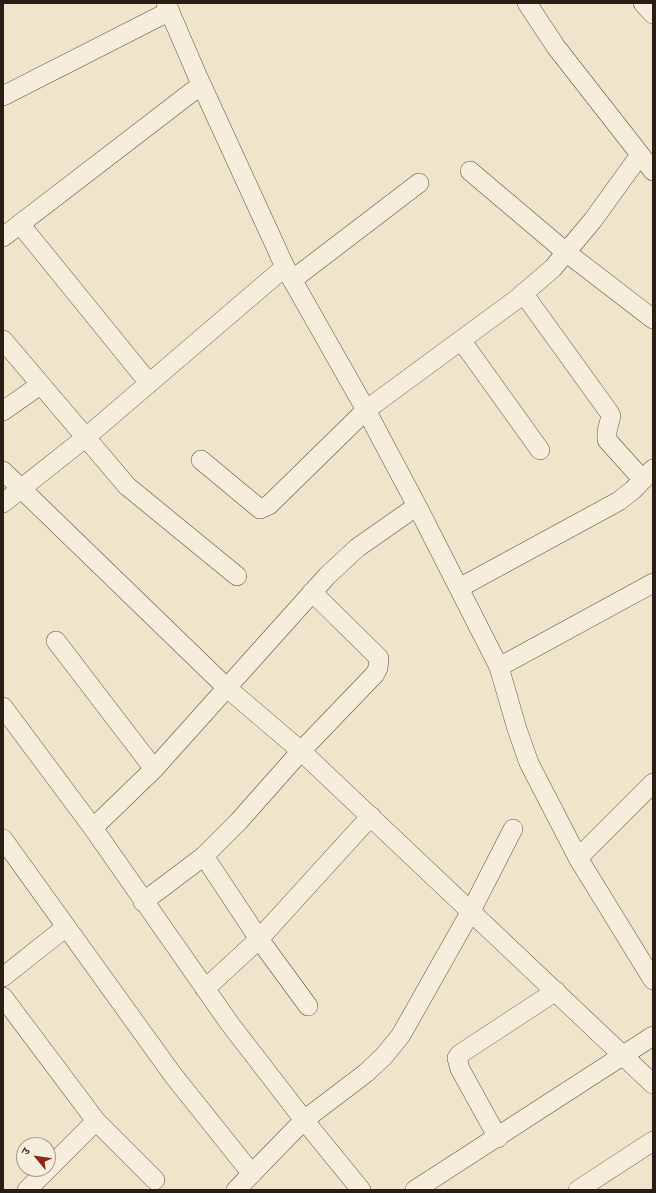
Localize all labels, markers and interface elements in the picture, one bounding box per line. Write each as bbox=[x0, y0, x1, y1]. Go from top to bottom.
north arrow bbox=[16, 1137, 56, 1177]
text: उ bbox=[19, 1146, 33, 1157]

